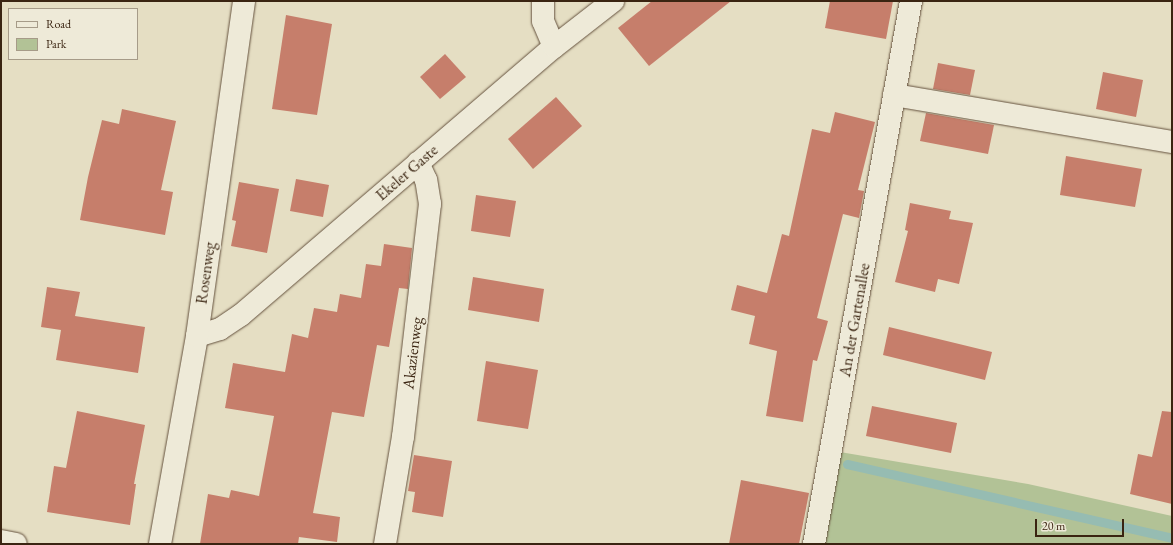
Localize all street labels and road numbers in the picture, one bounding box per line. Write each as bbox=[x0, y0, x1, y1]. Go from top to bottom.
street label: Ekeler Gaste bbox=[372, 141, 442, 205]
street label: Rosenweg bbox=[192, 241, 220, 305]
street label: An der Gartenallee bbox=[836, 262, 874, 378]
street label: Akazienweg bbox=[399, 316, 427, 390]

